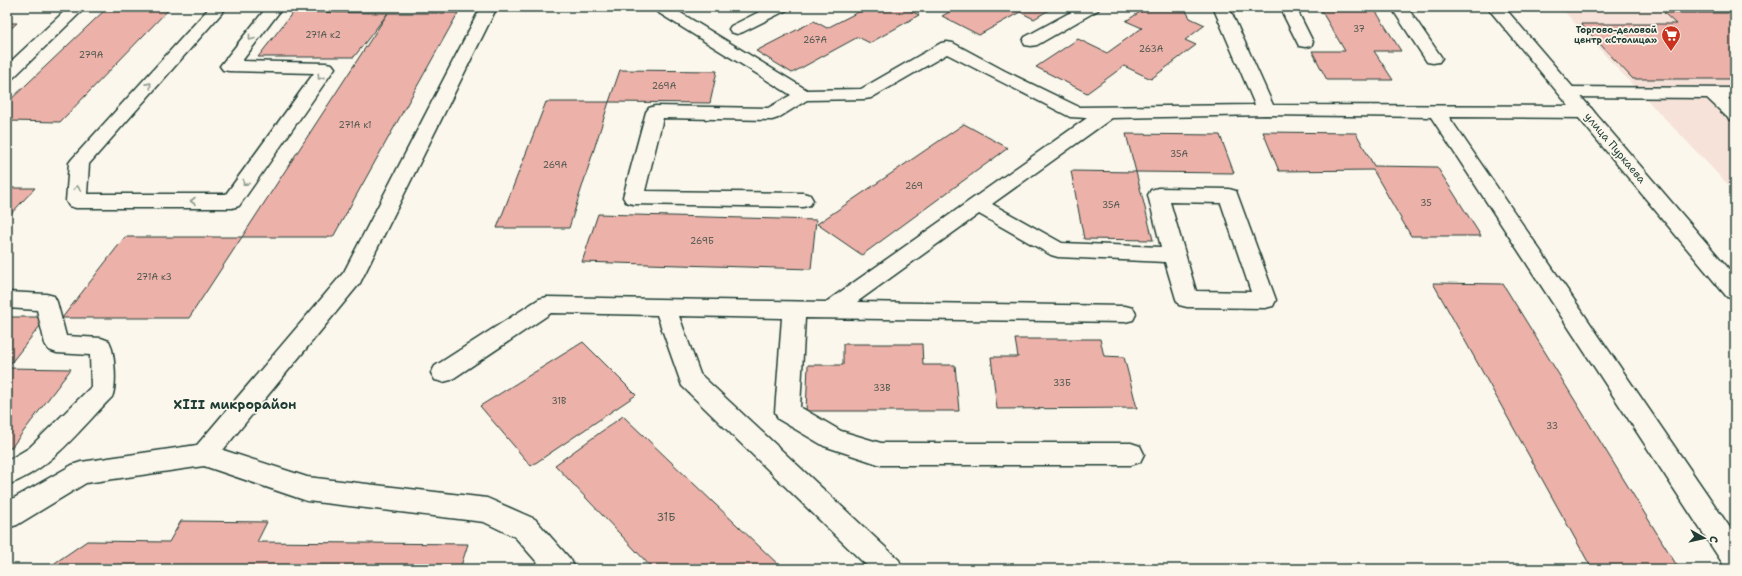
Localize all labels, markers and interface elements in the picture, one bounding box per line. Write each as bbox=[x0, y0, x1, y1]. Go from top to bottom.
house number: 37 bbox=[1353, 23, 1365, 35]
place label: Торгово-деловой центр «Столица» bbox=[1574, 24, 1658, 46]
supermarket icon: Торгово-деловой центр «Столица» bbox=[1660, 24, 1682, 52]
house number: 271А к2 bbox=[305, 29, 341, 41]
one-way arrow bbox=[248, 33, 255, 40]
house number: 267А bbox=[803, 34, 827, 46]
house number: 263А bbox=[1139, 43, 1164, 55]
house number: 279А bbox=[79, 49, 104, 61]
one-way arrow bbox=[318, 72, 325, 79]
house number: 269А bbox=[652, 80, 677, 92]
one-way arrow bbox=[144, 82, 152, 90]
street label: улица Пуркаева bbox=[1581, 109, 1649, 187]
house number: 271А к1 bbox=[339, 119, 371, 131]
house number: 35А bbox=[1170, 148, 1189, 160]
house number: 269А bbox=[543, 159, 568, 171]
one-way arrow bbox=[242, 179, 250, 186]
house number: 269 bbox=[905, 180, 923, 192]
one-way arrow bbox=[73, 185, 82, 191]
one-way arrow bbox=[190, 197, 196, 205]
house number: 35 bbox=[1420, 197, 1432, 209]
house number: 35А bbox=[1102, 199, 1121, 211]
house number: 269Б bbox=[690, 235, 714, 247]
house number: 271А к3 bbox=[136, 271, 172, 283]
house number: 33Б bbox=[1053, 377, 1071, 389]
house number: 33В bbox=[873, 382, 891, 394]
house number: 31В bbox=[552, 395, 566, 407]
district label: XIII микрорайон bbox=[173, 396, 297, 413]
house number: 33 bbox=[1546, 420, 1558, 432]
house number: 31Б bbox=[657, 510, 675, 525]
north arrow bbox=[1684, 518, 1724, 558]
text: С bbox=[1705, 535, 1721, 544]

